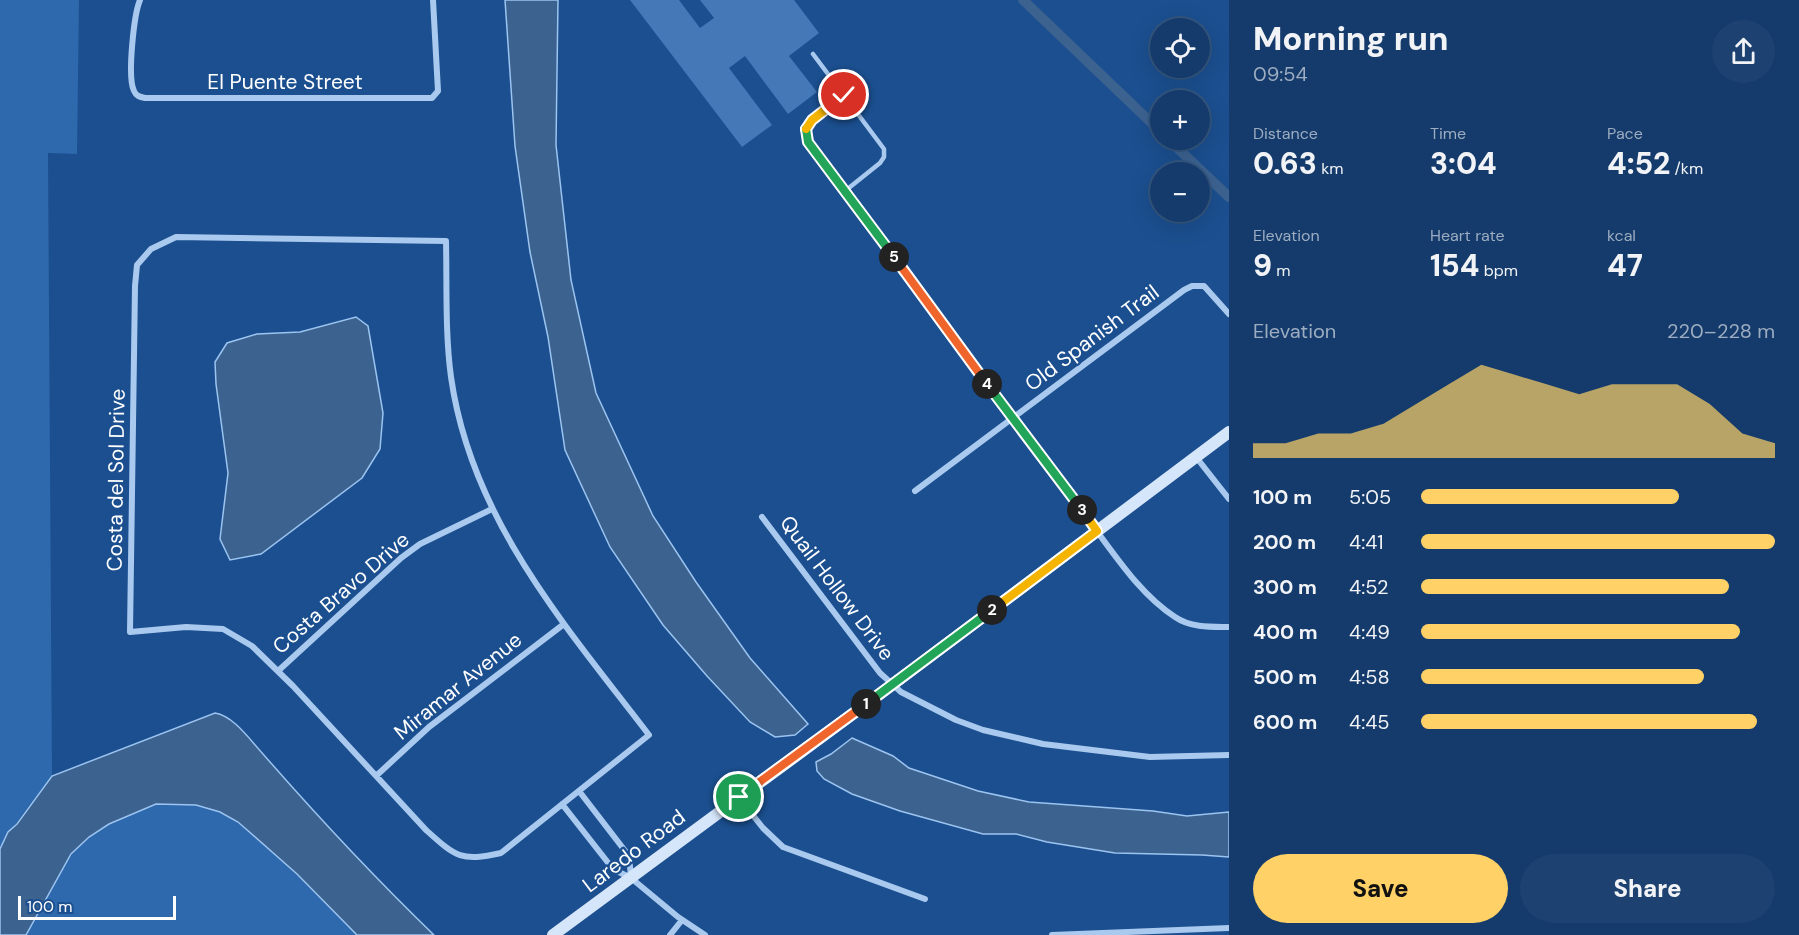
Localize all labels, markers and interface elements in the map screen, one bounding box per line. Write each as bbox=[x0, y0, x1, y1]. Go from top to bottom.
text: Morning run bbox=[1253, 17, 1448, 60]
map controls bbox=[1150, 18, 1210, 222]
button: locate bbox=[1150, 18, 1210, 78]
button: share bbox=[1712, 20, 1775, 83]
text: 09:54 bbox=[1253, 61, 1308, 87]
street label: El Puente Street bbox=[207, 68, 363, 96]
pin bbox=[818, 69, 869, 120]
icon: check bbox=[827, 78, 860, 111]
button: + bbox=[1150, 90, 1210, 150]
text: Distance bbox=[1253, 123, 1318, 144]
text: Time bbox=[1430, 123, 1466, 144]
text: Pace bbox=[1607, 123, 1643, 144]
text: 0.63 bbox=[1253, 144, 1317, 183]
text: 3:04 bbox=[1430, 144, 1497, 183]
text: 4:52 bbox=[1607, 144, 1670, 183]
text: km bbox=[1317, 158, 1344, 179]
text: /km bbox=[1670, 158, 1703, 179]
button: − bbox=[1150, 162, 1210, 222]
text: Elevation bbox=[1253, 225, 1320, 246]
text: Heart rate bbox=[1430, 225, 1505, 246]
text: kcal bbox=[1607, 225, 1636, 246]
pin: 5 bbox=[879, 242, 909, 272]
text: 5 bbox=[889, 246, 899, 267]
text: 9 bbox=[1253, 246, 1272, 285]
text: 154 bbox=[1430, 246, 1479, 285]
text: 47 bbox=[1607, 246, 1643, 285]
text: m bbox=[1272, 260, 1291, 281]
text: bpm bbox=[1479, 260, 1518, 281]
street label: Old Spanish Trail bbox=[1019, 278, 1165, 398]
text: Elevation bbox=[1253, 318, 1336, 344]
text: 220–228 m bbox=[1667, 318, 1775, 344]
pin: 4 bbox=[972, 369, 1002, 399]
text: 4 bbox=[982, 373, 992, 394]
street label: Costa del Sol Drive bbox=[100, 388, 132, 572]
text: 100 m bbox=[1253, 484, 1312, 510]
text: 5:05 bbox=[1349, 484, 1391, 510]
pin: 3 bbox=[1067, 495, 1097, 525]
text: 3 bbox=[1077, 499, 1087, 520]
street label: Quail Hollow Drive bbox=[773, 510, 901, 666]
street label: Costa Bravo Drive bbox=[267, 526, 415, 660]
text: 200 m bbox=[1253, 529, 1316, 555]
text: 4:41 bbox=[1349, 529, 1384, 555]
text: 300 m bbox=[1253, 574, 1317, 600]
text: 4:52 bbox=[1349, 574, 1389, 600]
pin: 2 bbox=[977, 595, 1007, 625]
text: 2 bbox=[987, 599, 997, 620]
text: 400 m bbox=[1253, 619, 1318, 645]
text: 4:49 bbox=[1349, 619, 1390, 645]
street label: Miramar Avenue bbox=[388, 626, 528, 746]
text: 500 m bbox=[1253, 664, 1317, 690]
text: 4:58 bbox=[1349, 664, 1390, 690]
pin: 1 bbox=[851, 689, 881, 719]
text: 1 bbox=[863, 693, 869, 714]
text: 600 m bbox=[1253, 709, 1317, 735]
text: 4:45 bbox=[1349, 709, 1390, 735]
pin bbox=[713, 771, 764, 822]
icon: arrive bbox=[722, 780, 755, 813]
street label: Laredo Road bbox=[577, 803, 691, 899]
button: Save bbox=[1253, 854, 1508, 923]
button: Share bbox=[1520, 854, 1775, 923]
scale bar bbox=[18, 893, 176, 920]
text: 100 m bbox=[27, 896, 72, 917]

